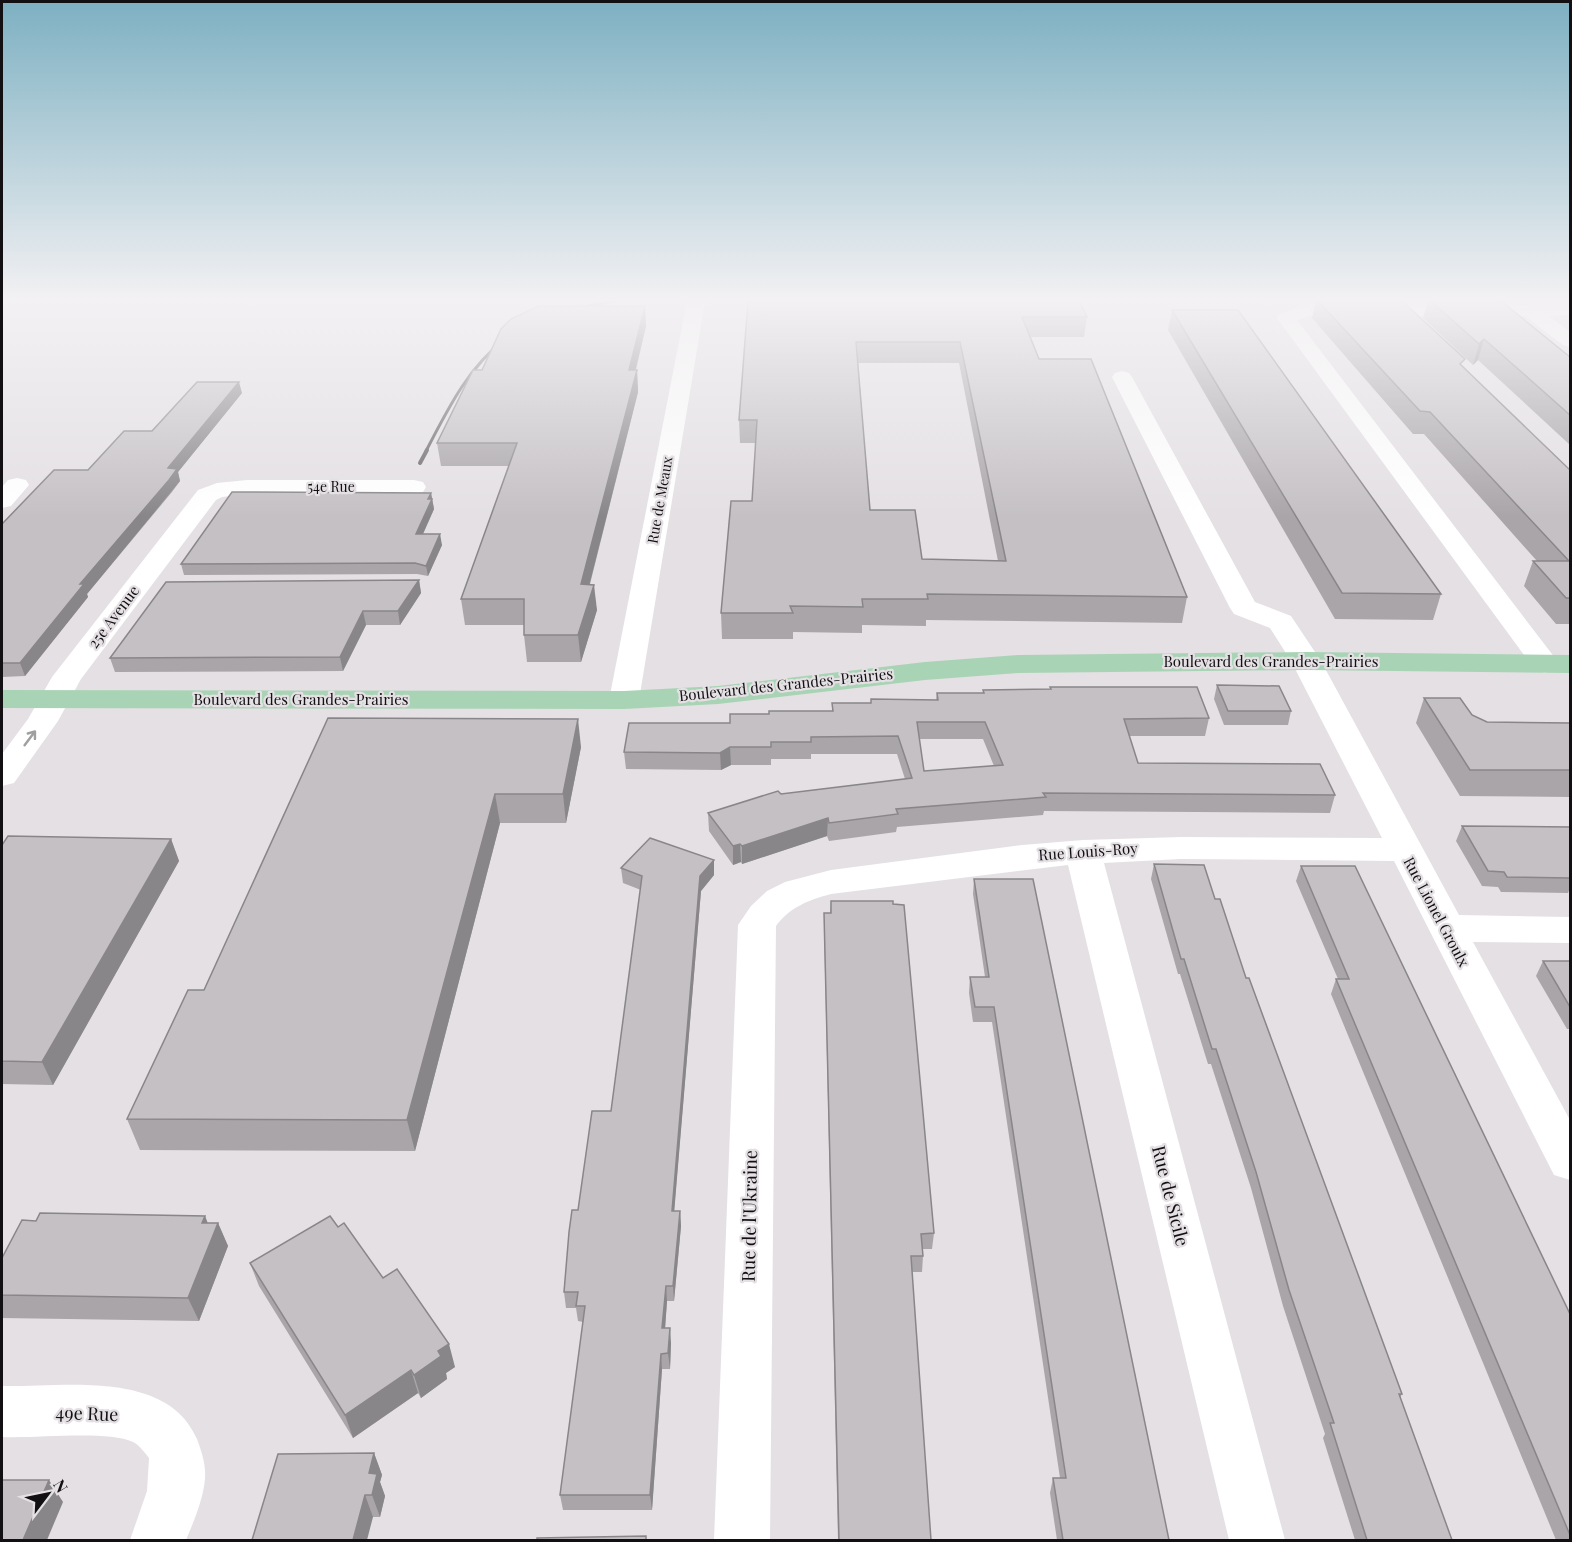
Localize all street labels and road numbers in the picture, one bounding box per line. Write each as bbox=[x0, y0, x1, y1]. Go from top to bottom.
street label: Rue de Meaux bbox=[643, 454, 677, 545]
street label: 54e Rue bbox=[307, 477, 355, 496]
street label: 25e Avenue bbox=[83, 581, 143, 652]
street label: Boulevard des Grandes-Prairies bbox=[1163, 651, 1379, 671]
street label: Boulevard des Grandes-Prairies bbox=[678, 663, 894, 705]
street label: Boulevard des Grandes-Prairies bbox=[193, 689, 409, 709]
street label: Rue Louis-Roy bbox=[1038, 838, 1139, 864]
street label: Rue Lionel Groulx bbox=[1399, 853, 1474, 970]
street label: Rue de Sicile bbox=[1147, 1143, 1195, 1249]
street label: Rue de l'Ukraine bbox=[736, 1150, 762, 1282]
street label: 49e Rue bbox=[55, 1400, 119, 1426]

